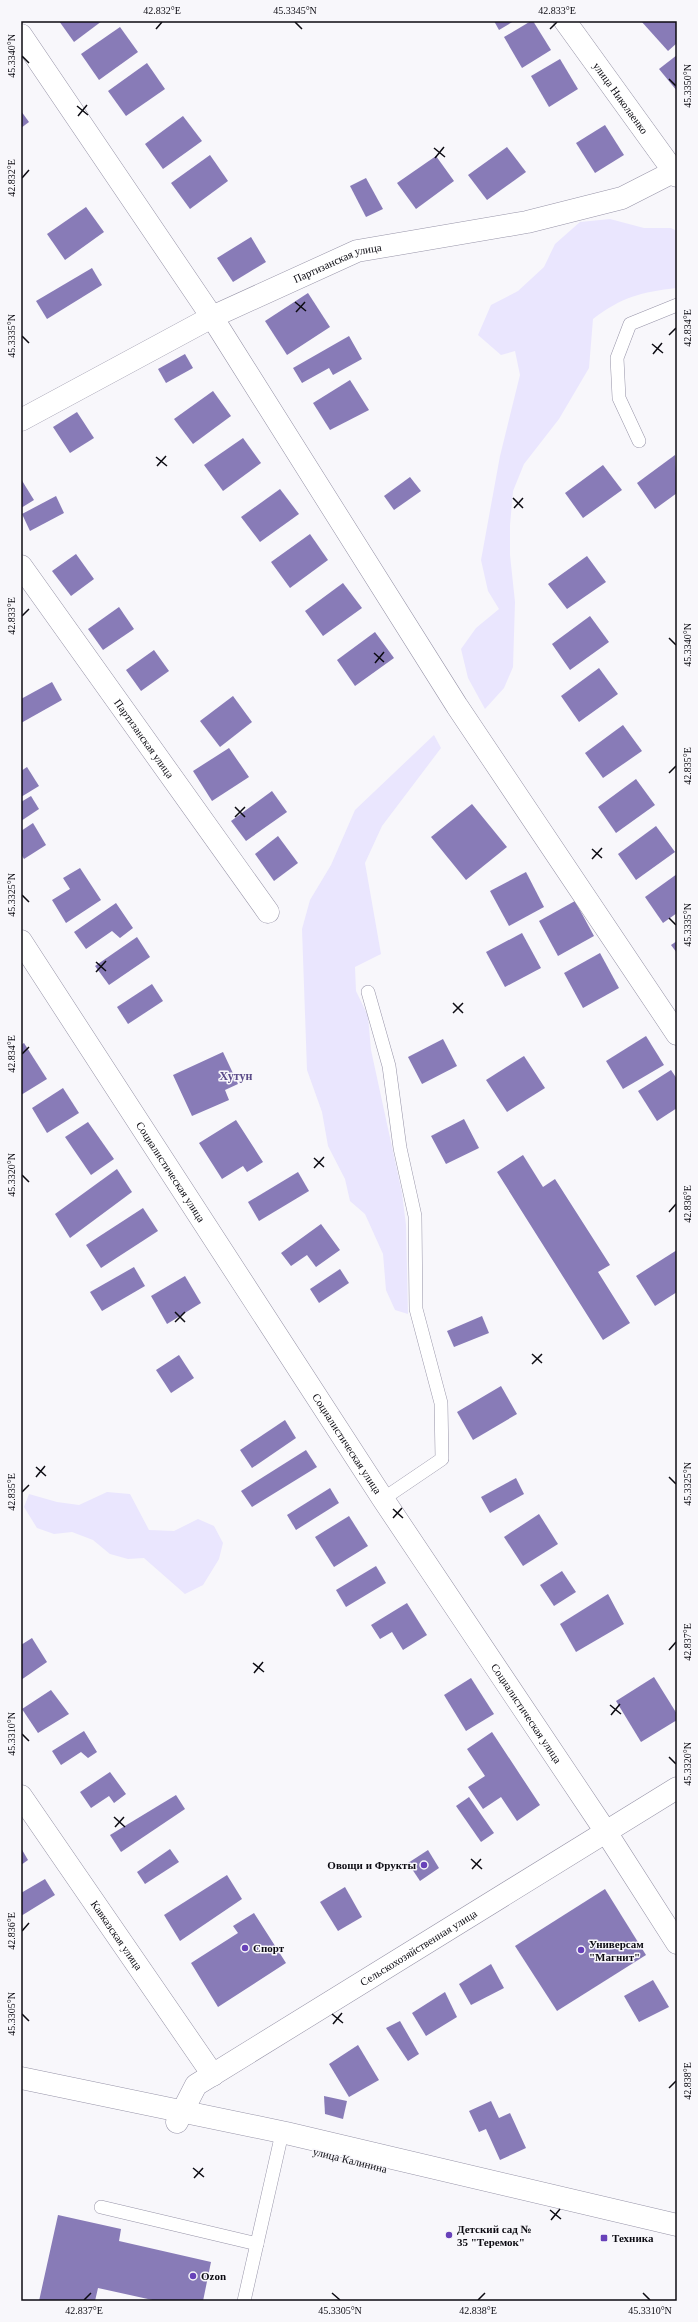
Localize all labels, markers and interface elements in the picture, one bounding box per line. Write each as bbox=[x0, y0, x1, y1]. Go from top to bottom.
text: 42.832°E bbox=[143, 5, 181, 16]
text: 45.3345°N bbox=[273, 5, 317, 16]
text: 42.833°E bbox=[538, 5, 576, 16]
text: 45.3340°N bbox=[6, 34, 17, 78]
street label: улица Николаенко bbox=[591, 60, 651, 137]
text: 45.3350°N bbox=[682, 64, 693, 108]
text: 42.832°E bbox=[6, 159, 17, 197]
street label: Партизанская улица bbox=[291, 241, 382, 285]
text: 42.834°E bbox=[682, 309, 693, 347]
text: 45.3335°N bbox=[6, 314, 17, 358]
text: 42.833°E bbox=[6, 597, 17, 635]
text: 45.3340°N bbox=[682, 623, 693, 667]
street label: Партизанская улица bbox=[112, 697, 176, 780]
text: 42.835°E bbox=[682, 747, 693, 785]
text: 45.3325°N bbox=[6, 873, 17, 917]
text: 45.3335°N bbox=[682, 903, 693, 947]
text: 42.834°E bbox=[6, 1035, 17, 1073]
district label: Хутун bbox=[220, 1069, 253, 1083]
street label: Социалистическая улица bbox=[134, 1119, 208, 1224]
text: 45.3320°N bbox=[6, 1153, 17, 1197]
text: 42.836°E bbox=[682, 1185, 693, 1223]
street label: Социалистическая улица bbox=[310, 1391, 384, 1496]
text: 45.3325°N bbox=[682, 1462, 693, 1506]
text: 42.835°E bbox=[6, 1473, 17, 1511]
text: 42.837°E bbox=[682, 1623, 693, 1661]
street label: Социалистическая улица bbox=[489, 1661, 564, 1765]
text: 45.3310°N bbox=[6, 1712, 17, 1756]
text: 45.3320°N bbox=[682, 1742, 693, 1786]
place label: Овощи и Фрукты bbox=[327, 1859, 416, 1871]
marker: Овощи и Фрукты bbox=[419, 1860, 429, 1870]
street label: Кавказская улица bbox=[89, 1898, 145, 1972]
street label: Сельскохозяйственная улица bbox=[358, 1907, 479, 1988]
text: 42.836°E bbox=[6, 1912, 17, 1950]
place label: Универсам "Магнит" bbox=[589, 1938, 644, 1963]
place label: Спорт bbox=[253, 1942, 285, 1954]
marker: Спорт bbox=[240, 1943, 250, 1953]
marker: Универсам "Магнит" bbox=[576, 1945, 586, 1955]
text: 45.3305°N bbox=[6, 1992, 17, 2036]
text: 42.838°E bbox=[682, 2062, 693, 2100]
street label: улица Калинина bbox=[312, 2145, 388, 2175]
place label: Детский сад № 35 "Теремок" bbox=[457, 2223, 532, 2248]
marker: Детский сад № 35 "Теремок" bbox=[444, 2230, 454, 2240]
place label: Техника bbox=[612, 2232, 654, 2244]
marker: Техника bbox=[599, 2233, 609, 2243]
place label: Ozon bbox=[201, 2270, 226, 2282]
marker: Ozon bbox=[188, 2271, 198, 2281]
text: 42.837°E bbox=[65, 2305, 103, 2316]
text: 45.3305°N bbox=[318, 2305, 362, 2316]
text: 42.838°E bbox=[459, 2305, 497, 2316]
text: 45.3310°N bbox=[628, 2305, 672, 2316]

